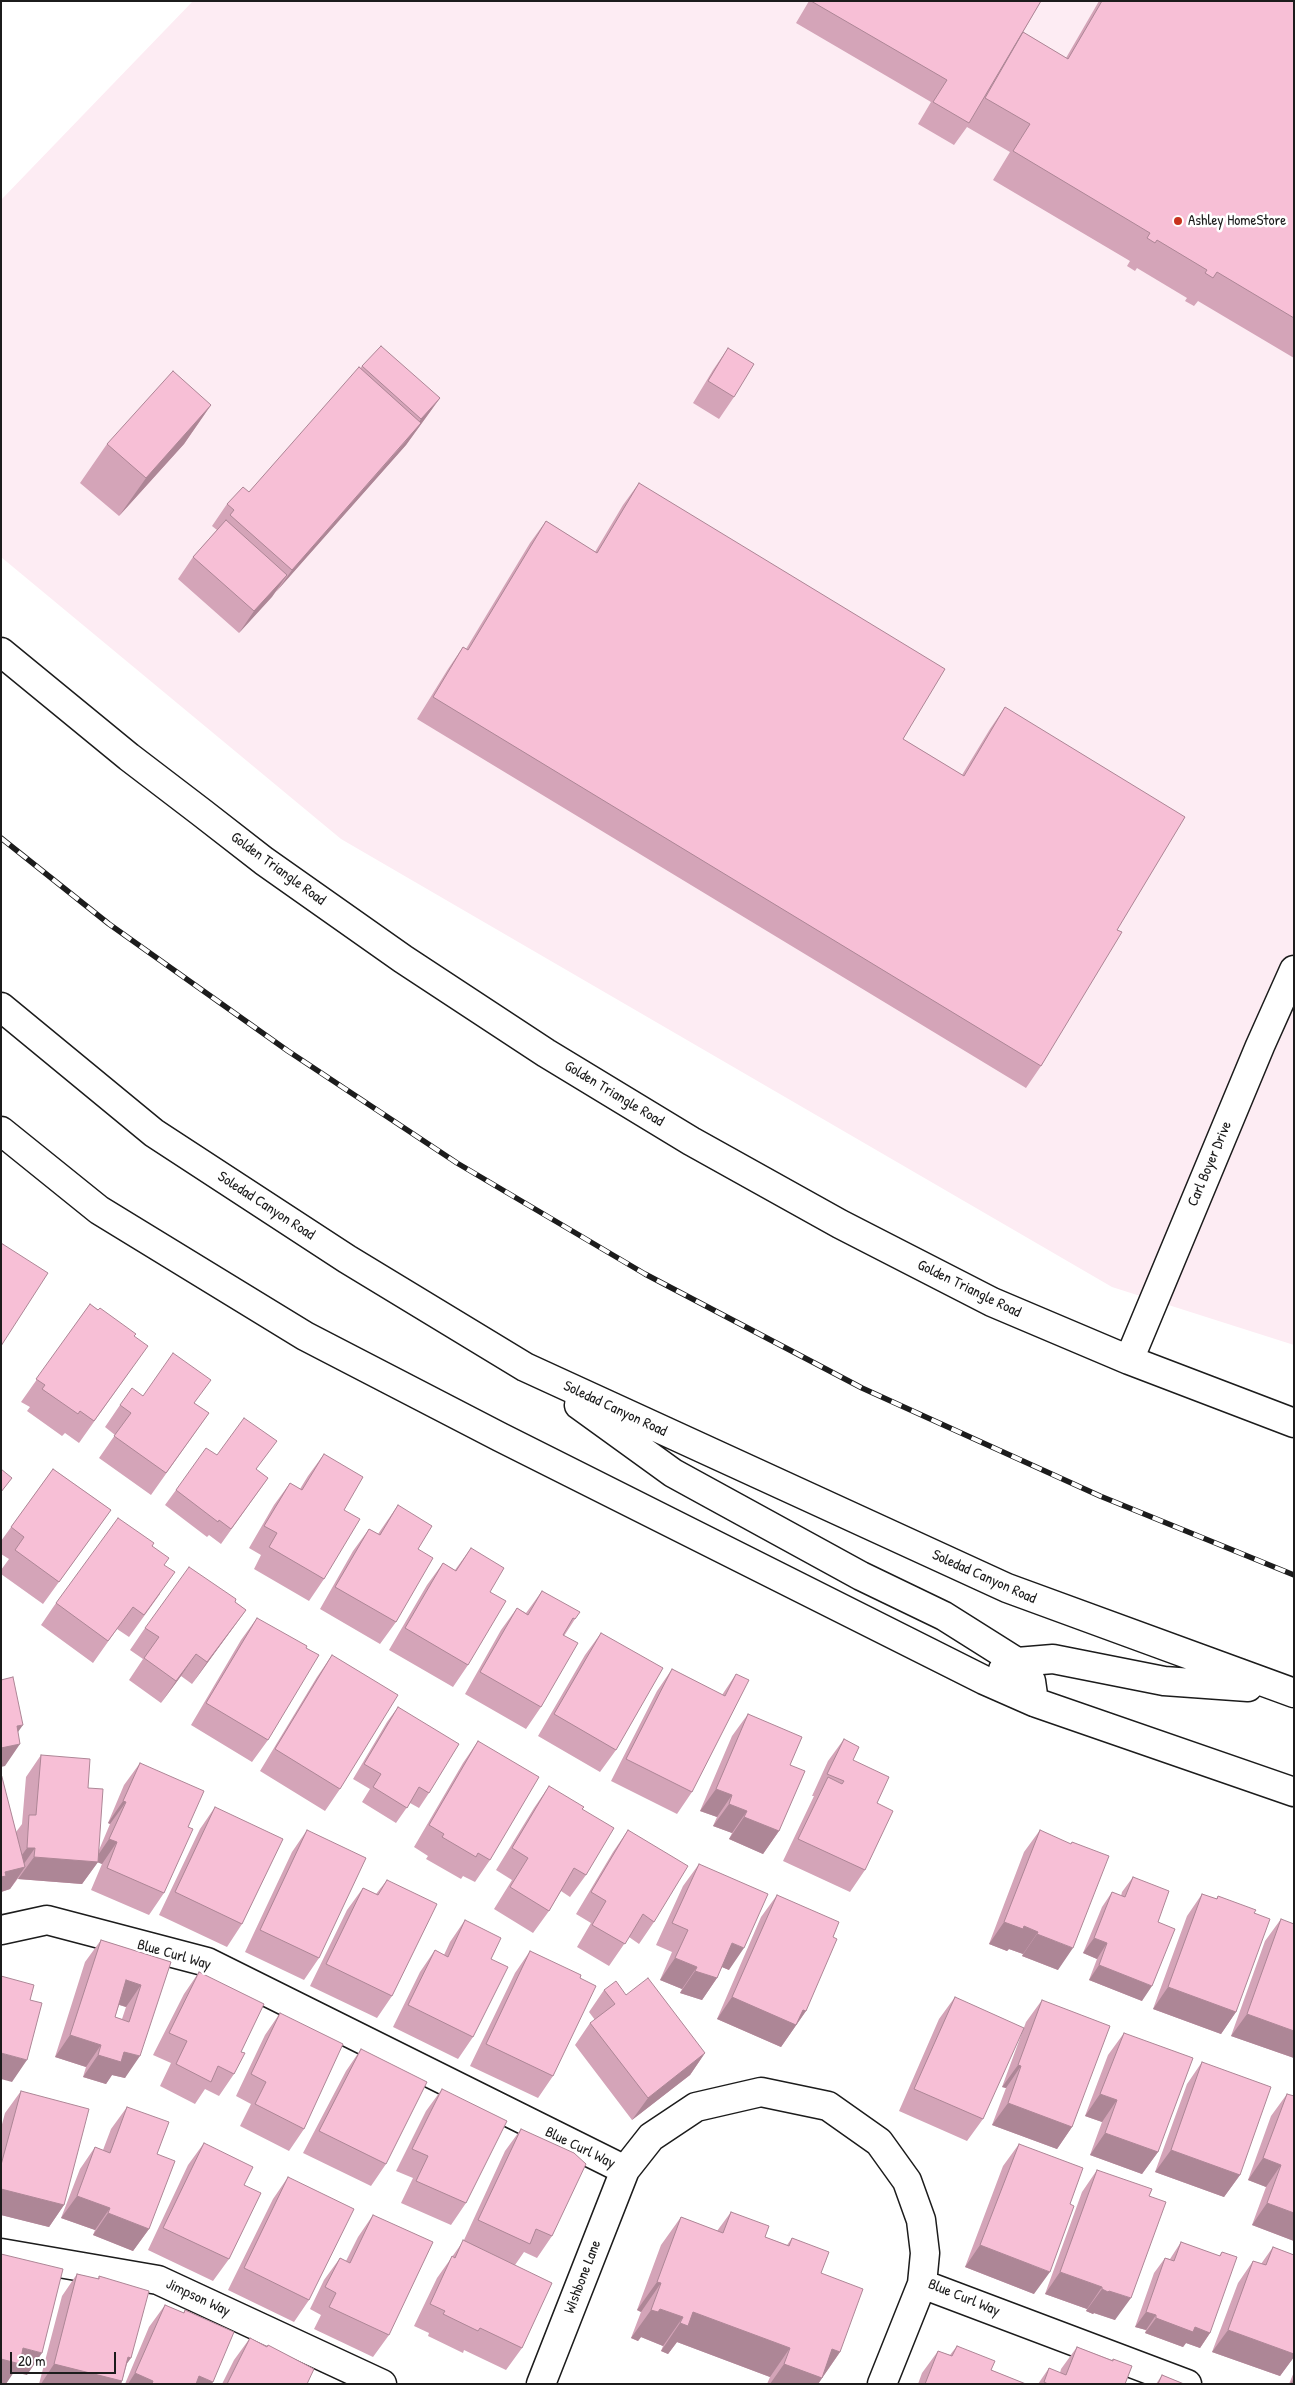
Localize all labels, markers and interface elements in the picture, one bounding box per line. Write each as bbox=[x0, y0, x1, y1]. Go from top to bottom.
place label: Ashley HomeStore bbox=[1188, 212, 1286, 230]
marker: Ashley HomeStore bbox=[1172, 215, 1184, 227]
street label: Golden Triangle Road bbox=[227, 829, 329, 909]
street label: Golden Triangle Road bbox=[561, 1057, 667, 1131]
street label: Carl Boyer Drive bbox=[1184, 1119, 1236, 1209]
street label: Soledad Canyon Road bbox=[214, 1168, 318, 1244]
street label: Golden Triangle Road bbox=[914, 1256, 1024, 1322]
street label: Soledad Canyon Road bbox=[560, 1377, 670, 1441]
street label: Soledad Canyon Road bbox=[929, 1546, 1039, 1608]
street label: Blue Curl Way bbox=[135, 1936, 213, 1974]
street label: Blue Curl Way bbox=[542, 2123, 618, 2173]
street label: Wishbone Lane bbox=[561, 2238, 605, 2316]
street label: Jimpson Way bbox=[163, 2275, 233, 2321]
street label: Blue Curl Way bbox=[925, 2275, 1003, 2321]
scale bar bbox=[12, 2342, 119, 2374]
text: 20 m bbox=[18, 2350, 45, 2371]

